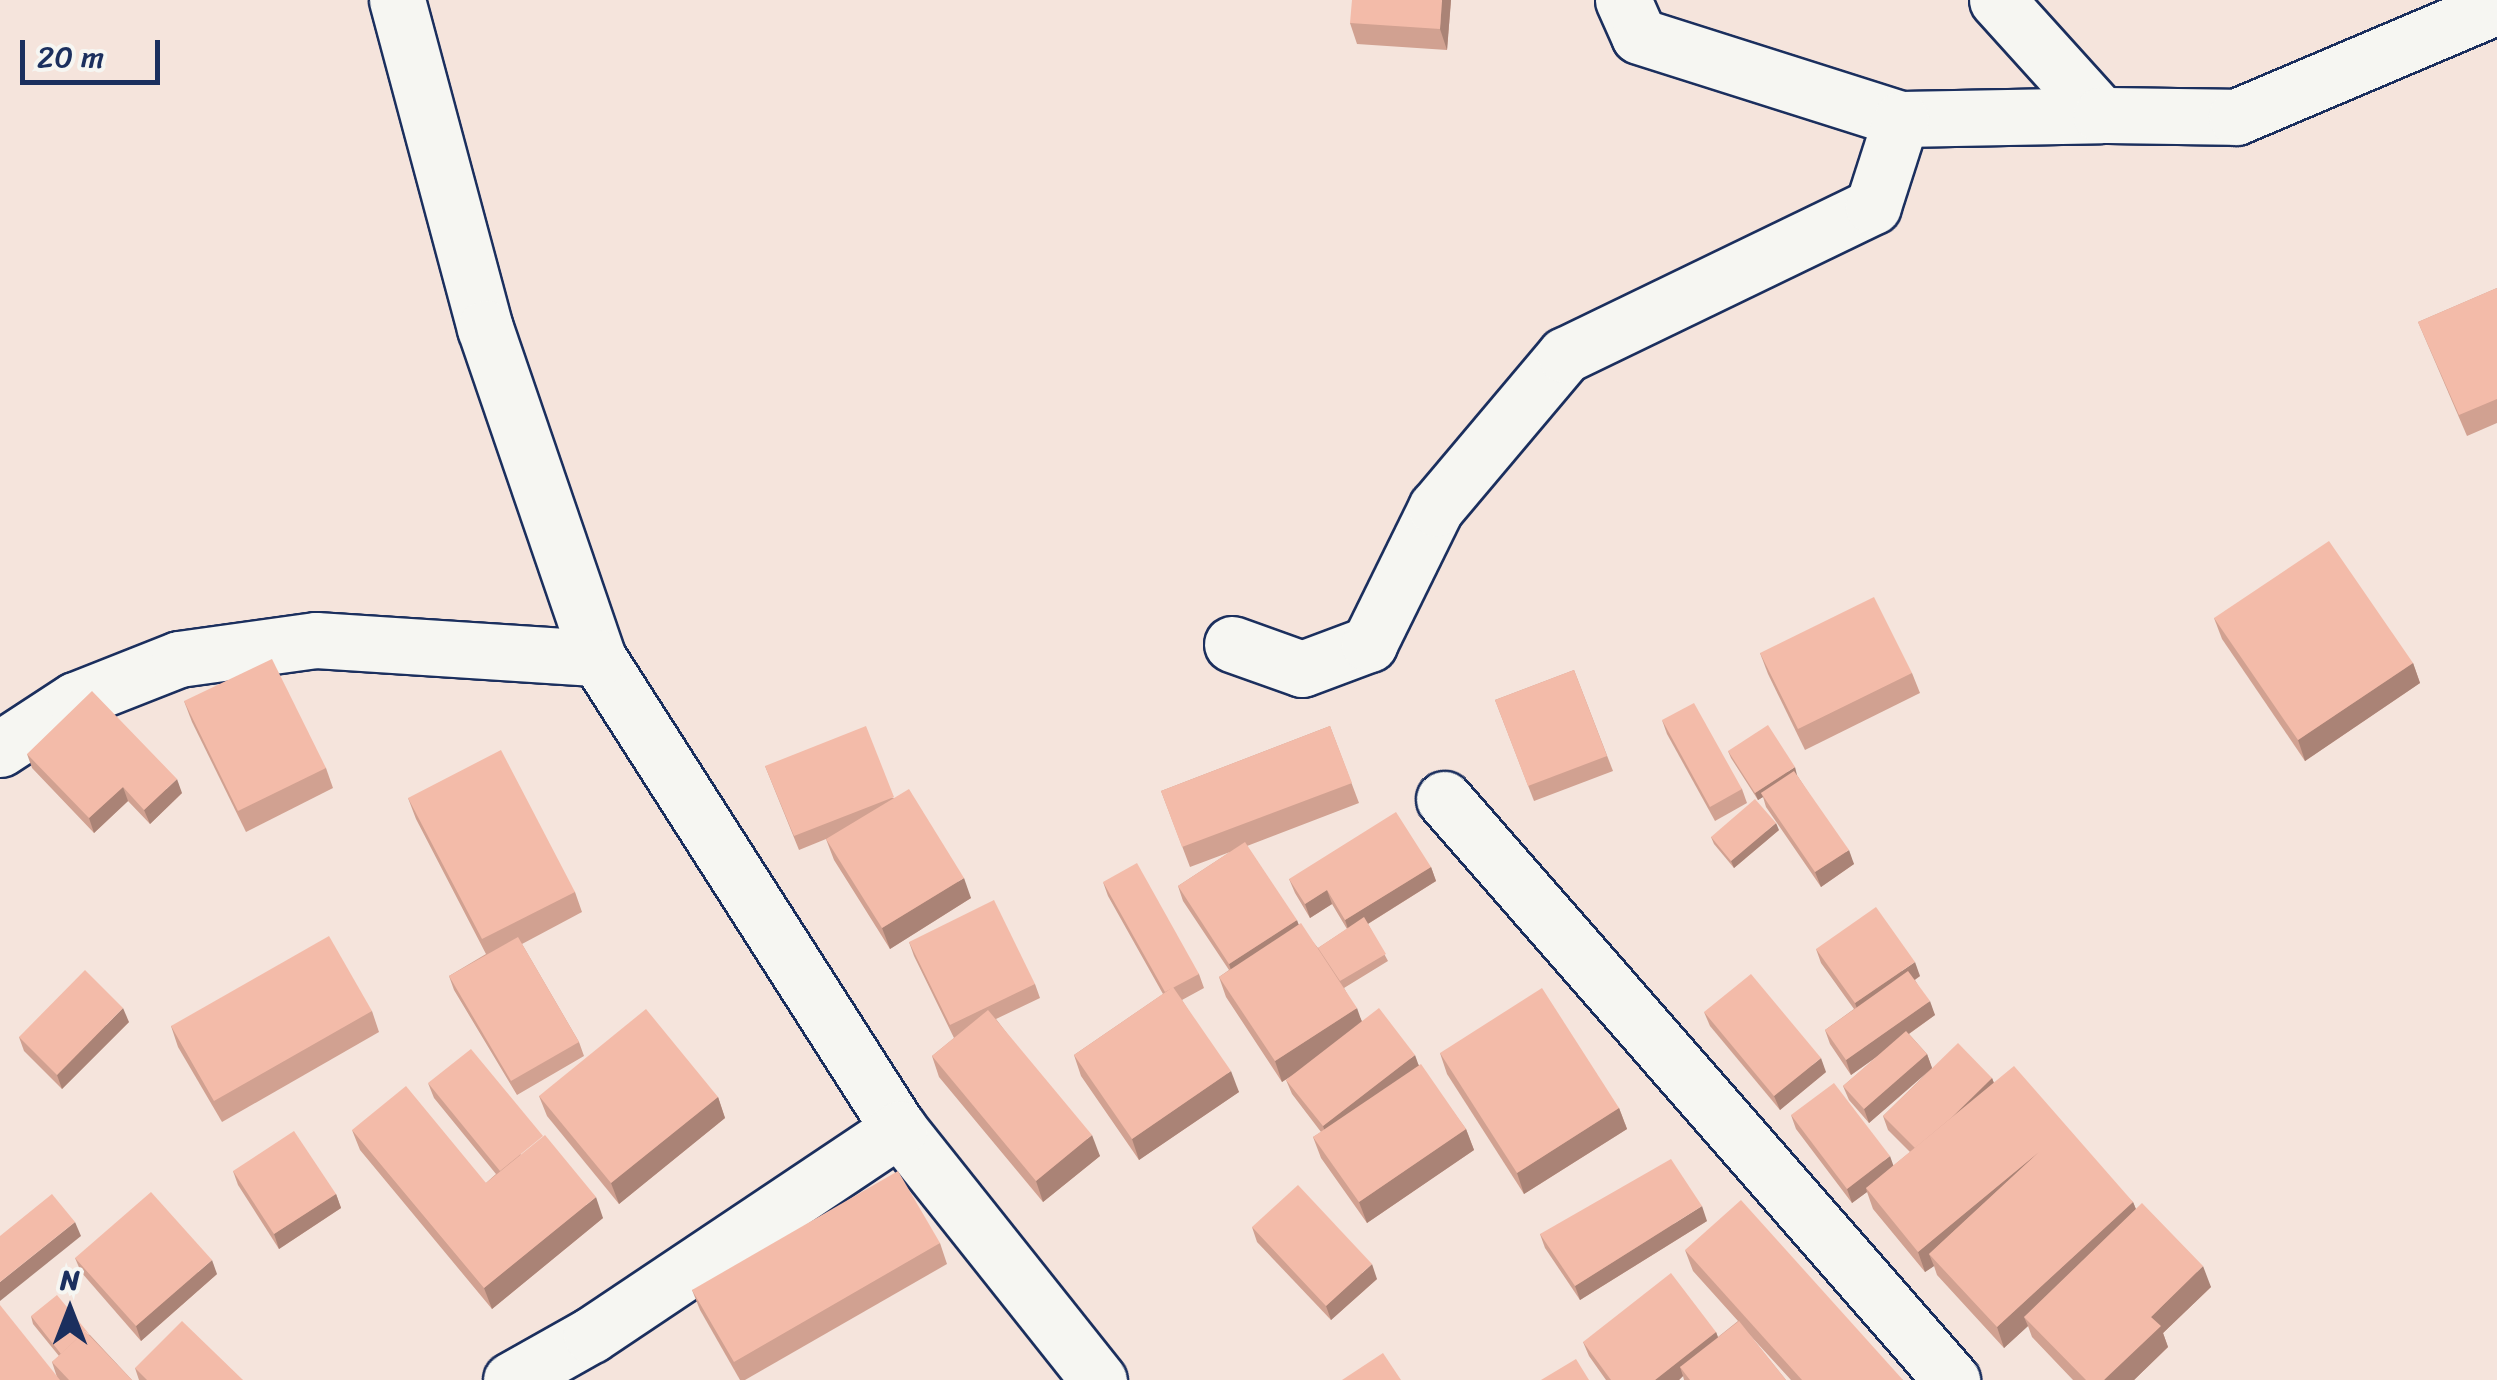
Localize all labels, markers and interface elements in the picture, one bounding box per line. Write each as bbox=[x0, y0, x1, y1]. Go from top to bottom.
scale bar bbox=[25, 20, 165, 82]
text: 20 m bbox=[37, 30, 104, 84]
text: N bbox=[60, 1255, 80, 1304]
north arrow bbox=[20, 1260, 120, 1360]

